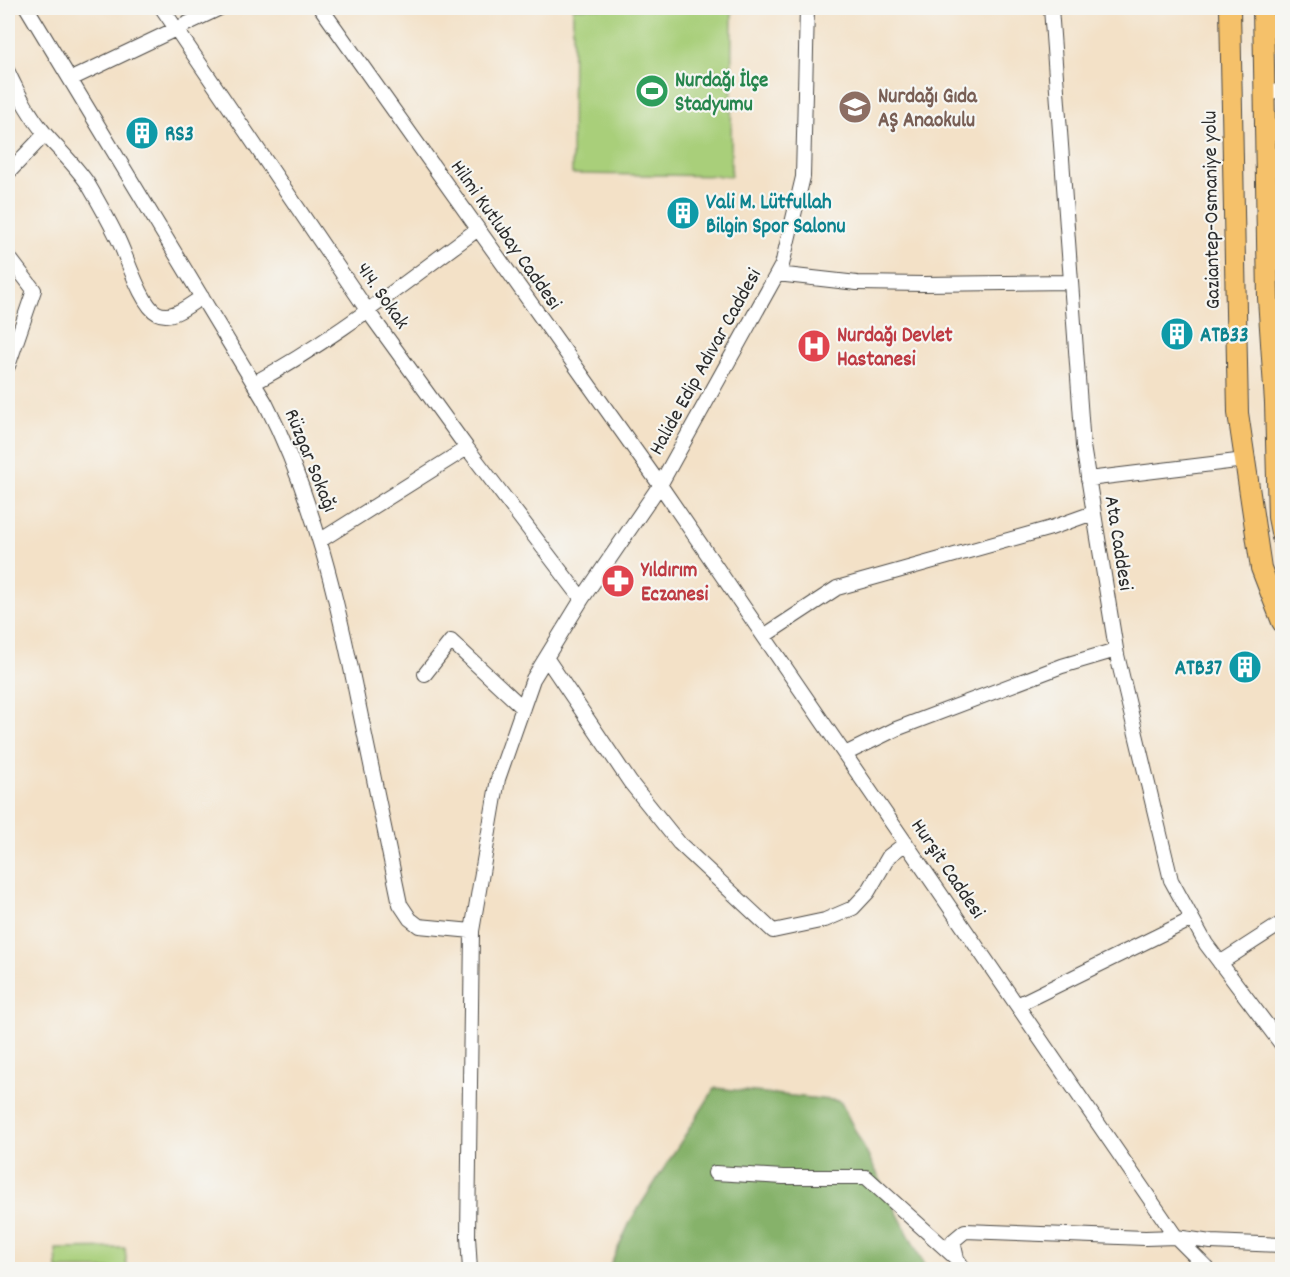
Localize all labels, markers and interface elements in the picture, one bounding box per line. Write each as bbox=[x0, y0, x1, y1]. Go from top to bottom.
place label: Nurdağı İlçe Stadyumu bbox=[675, 67, 768, 121]
sports icon: Nurdağı İlçe Stadyumu bbox=[634, 73, 670, 109]
place label: Nurdağı Gıda AŞ Anaokulu bbox=[878, 83, 978, 137]
school or university icon: Nurdağı Gıda AŞ Anaokulu bbox=[837, 89, 873, 125]
street label: Gaziantep-Osmaniye yolu bbox=[1196, 110, 1230, 310]
building icon: RS3 bbox=[124, 115, 160, 151]
place label: RS3 bbox=[165, 121, 194, 151]
street label: Hilmi Kutlubay Caddesi bbox=[441, 154, 568, 317]
place label: Vali M. Lütfullah Bilgin Spor Salonu bbox=[706, 189, 845, 243]
building icon: Vali M. Lütfullah Bilgin Spor Salonu bbox=[665, 195, 701, 231]
street label: 414. Sokak bbox=[347, 257, 416, 336]
street label: Halide Edip Adıvar Caddesi bbox=[643, 264, 771, 461]
building icon: ATB33 bbox=[1159, 316, 1195, 352]
place label: Nurdağı Devlet Hastanesi bbox=[837, 322, 953, 376]
place label: ATB33 bbox=[1200, 322, 1248, 352]
hospital icon: Nurdağı Devlet Hastanesi bbox=[796, 328, 832, 364]
street label: Rüzgar Sokağı bbox=[275, 405, 344, 517]
street label: Ata Caddesi bbox=[1095, 494, 1139, 593]
place label: Yıldırım Eczanesi bbox=[640, 557, 709, 611]
pharmacy icon: Yıldırım Eczanesi bbox=[600, 563, 636, 599]
building icon: ATB37 bbox=[1227, 649, 1263, 685]
place label: ATB37 bbox=[1175, 655, 1222, 685]
street label: Hurşit Caddesi bbox=[902, 814, 991, 926]

